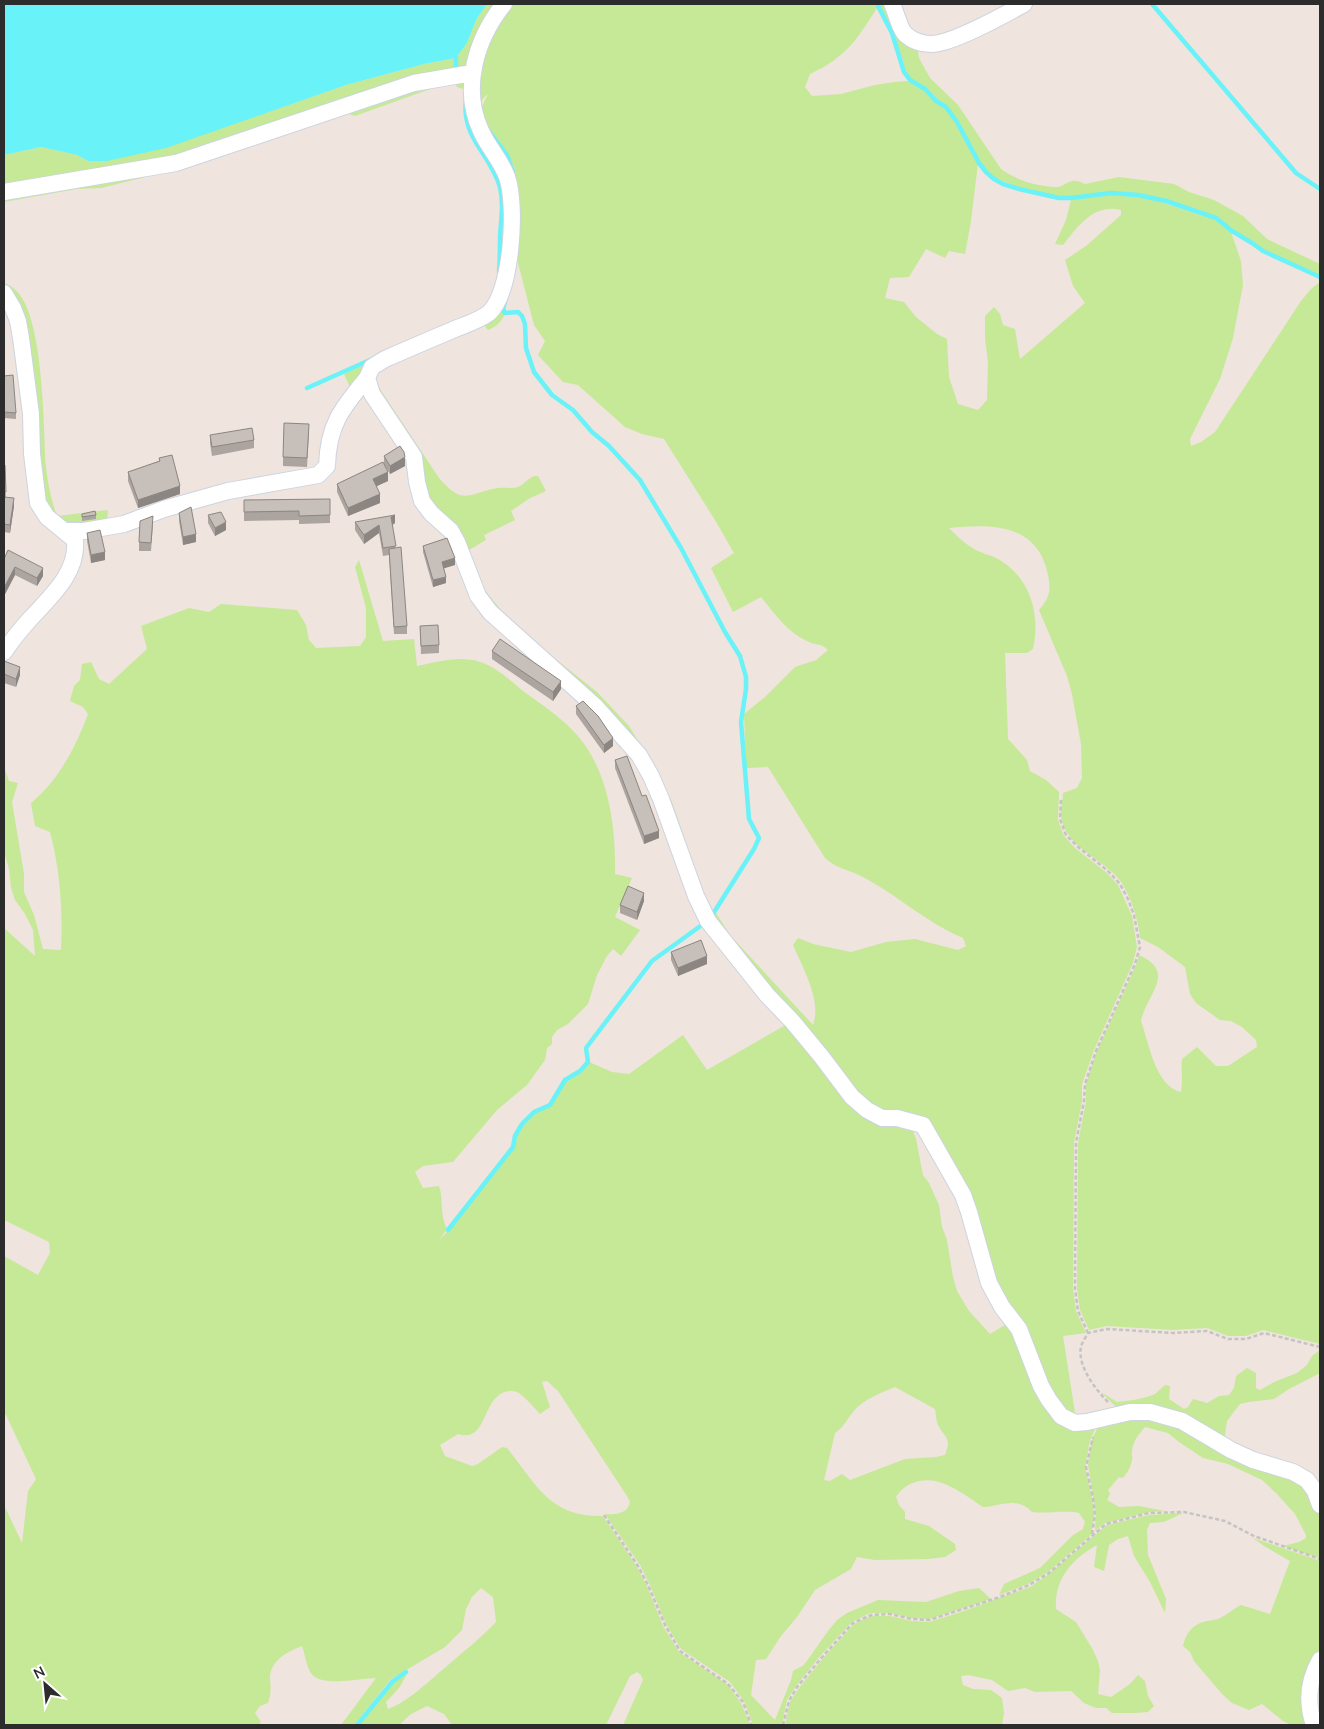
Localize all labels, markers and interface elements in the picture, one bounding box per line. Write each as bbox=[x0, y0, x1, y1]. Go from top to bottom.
north arrow bbox=[20, 1659, 70, 1709]
text: N bbox=[30, 1662, 48, 1684]

